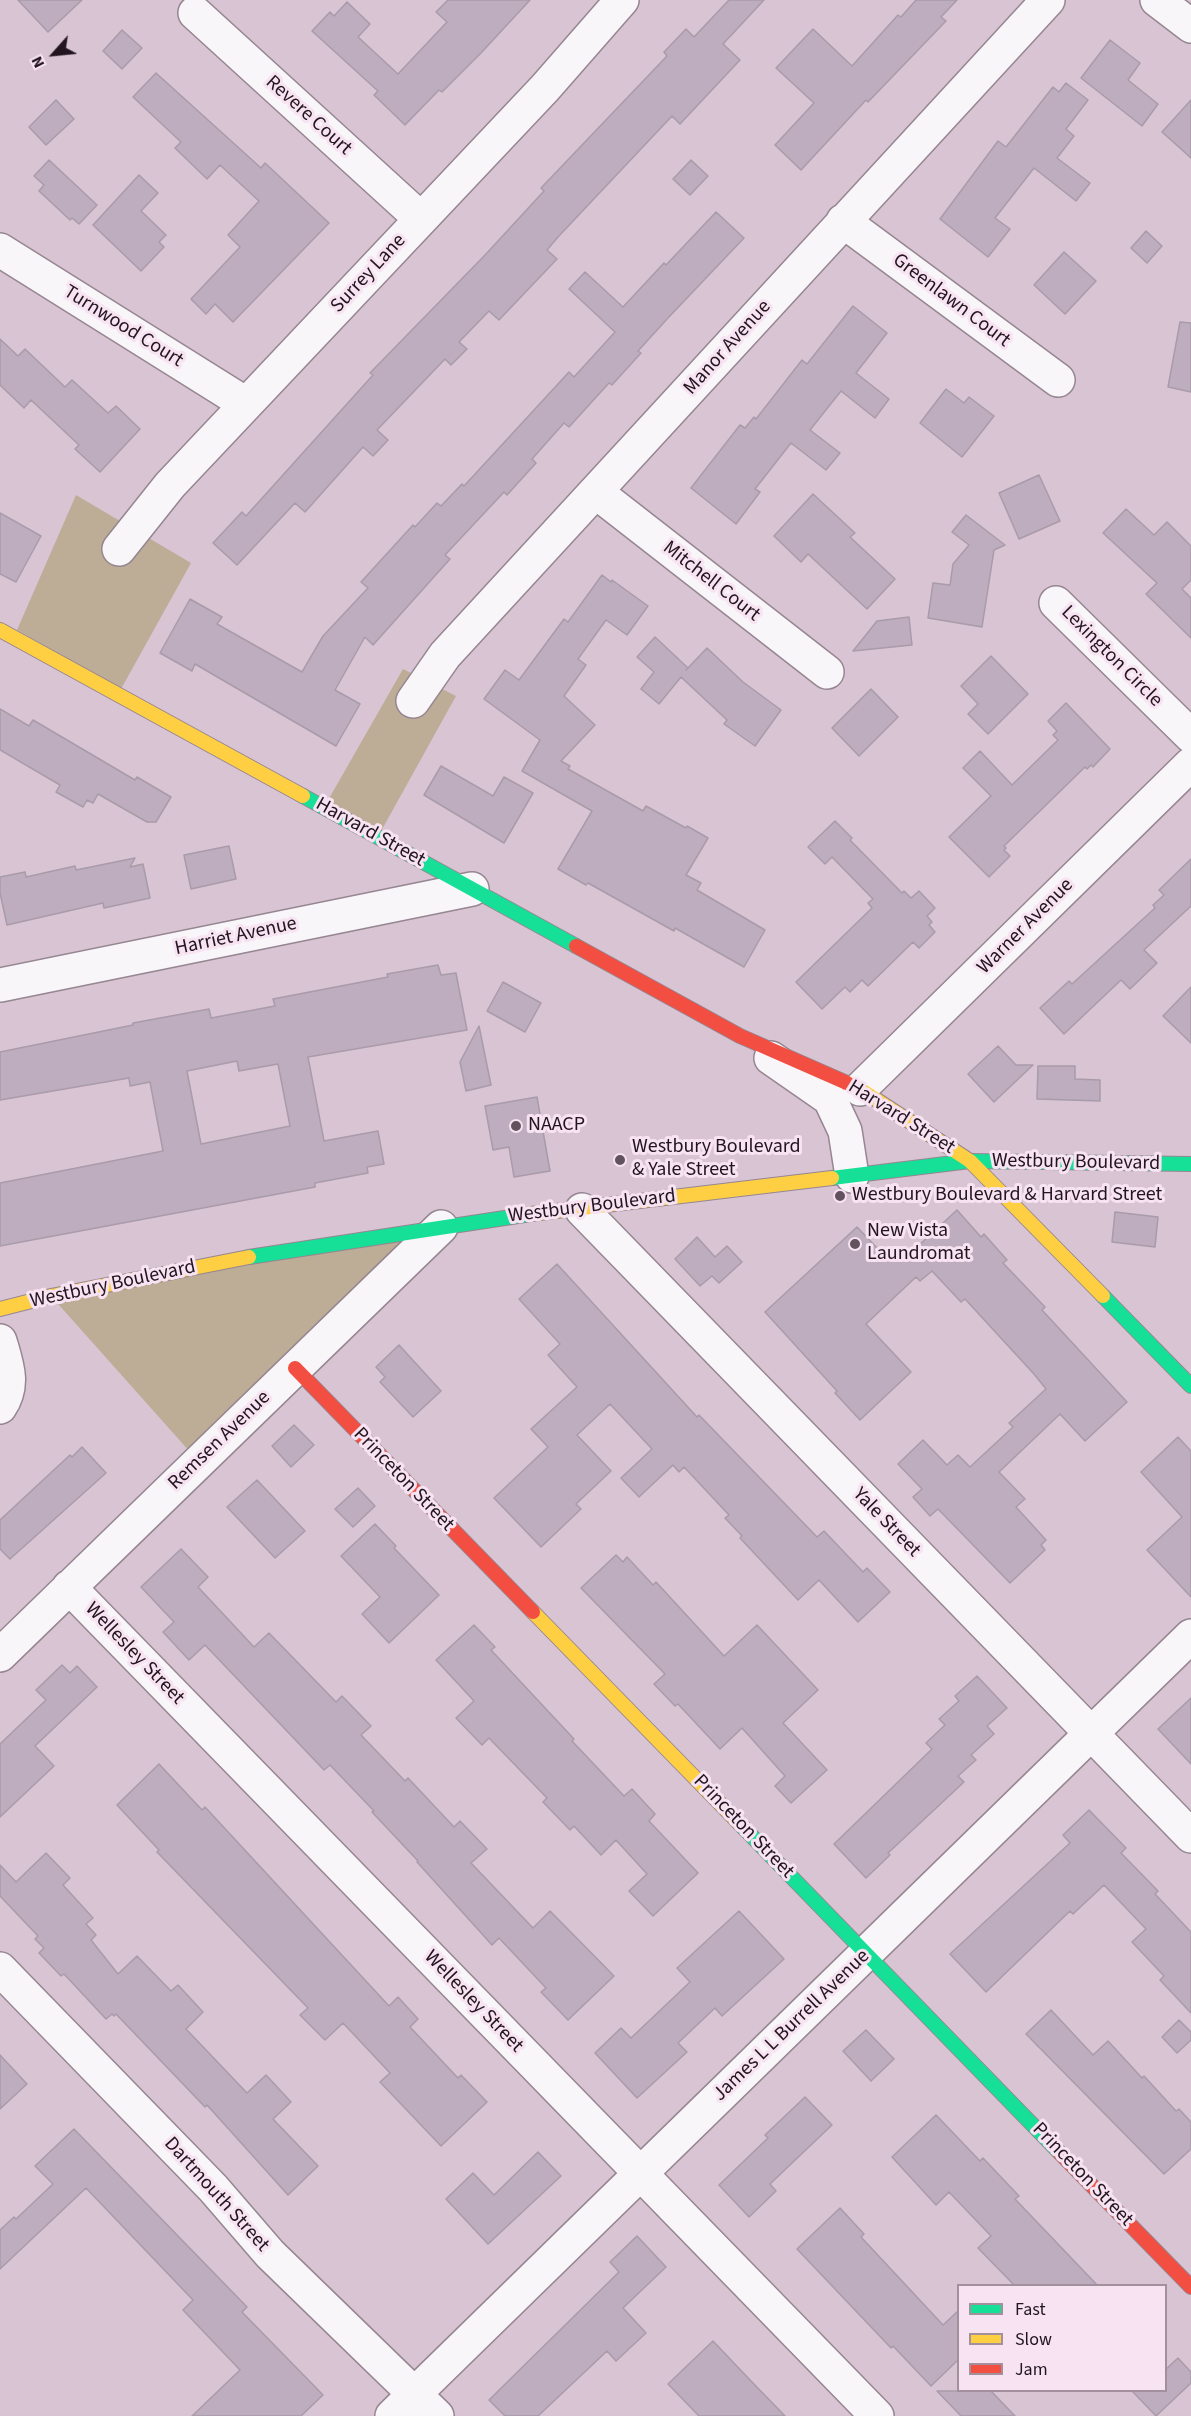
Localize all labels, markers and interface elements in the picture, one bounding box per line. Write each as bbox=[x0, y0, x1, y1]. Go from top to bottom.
north arrow bbox=[24, 24, 84, 84]
text: N bbox=[26, 52, 50, 72]
street label: Revere Court bbox=[260, 71, 356, 161]
street label: Surrey Lane bbox=[326, 230, 412, 318]
street label: Greenlawn Court bbox=[887, 249, 1015, 353]
street label: Turnwood Court bbox=[59, 281, 187, 373]
street label: Manor Avenue bbox=[679, 296, 777, 400]
street label: Mitchell Court bbox=[658, 537, 764, 627]
street label: Lexington Circle bbox=[1055, 601, 1167, 713]
street label: Harvard Street bbox=[311, 793, 429, 873]
street label: Warner Avenue bbox=[973, 874, 1079, 980]
street label: Harriet Avenue bbox=[173, 912, 299, 962]
street label: Harvard Street bbox=[843, 1076, 959, 1160]
place label: NAACP bbox=[528, 1114, 585, 1138]
marker: NAACP bbox=[509, 1119, 523, 1133]
place label: Westbury Boulevard & Yale Street bbox=[632, 1136, 801, 1183]
street label: Westbury Boulevard bbox=[992, 1150, 1160, 1176]
marker: Westbury Boulevard & Yale Street bbox=[613, 1153, 627, 1167]
place label: Westbury Boulevard & Harvard Street bbox=[852, 1184, 1162, 1208]
street label: Westbury Boulevard bbox=[507, 1185, 677, 1229]
marker: Westbury Boulevard & Harvard Street bbox=[833, 1189, 847, 1203]
place label: New Vista Laundromat bbox=[867, 1220, 970, 1267]
marker: New Vista Laundromat bbox=[848, 1237, 862, 1251]
street label: Westbury Boulevard bbox=[28, 1256, 198, 1314]
street label: Remsen Avenue bbox=[164, 1386, 276, 1496]
street label: Princeton Street bbox=[348, 1423, 458, 1537]
street label: Yale Street bbox=[847, 1483, 925, 1563]
street label: Wellesley Street bbox=[79, 1598, 189, 1710]
street label: Princeton Street bbox=[688, 1770, 798, 1884]
street label: James L L Burrell Avenue bbox=[709, 1945, 875, 2107]
street label: Wellesley Street bbox=[418, 1946, 528, 2058]
street label: Princeton Street bbox=[1027, 2118, 1137, 2232]
street label: Dartmouth Street bbox=[158, 2133, 274, 2257]
legend bbox=[957, 2284, 1167, 2392]
text: Fast bbox=[1015, 2297, 1046, 2322]
text: Slow bbox=[1015, 2327, 1052, 2352]
text: Jam bbox=[1015, 2357, 1048, 2382]

